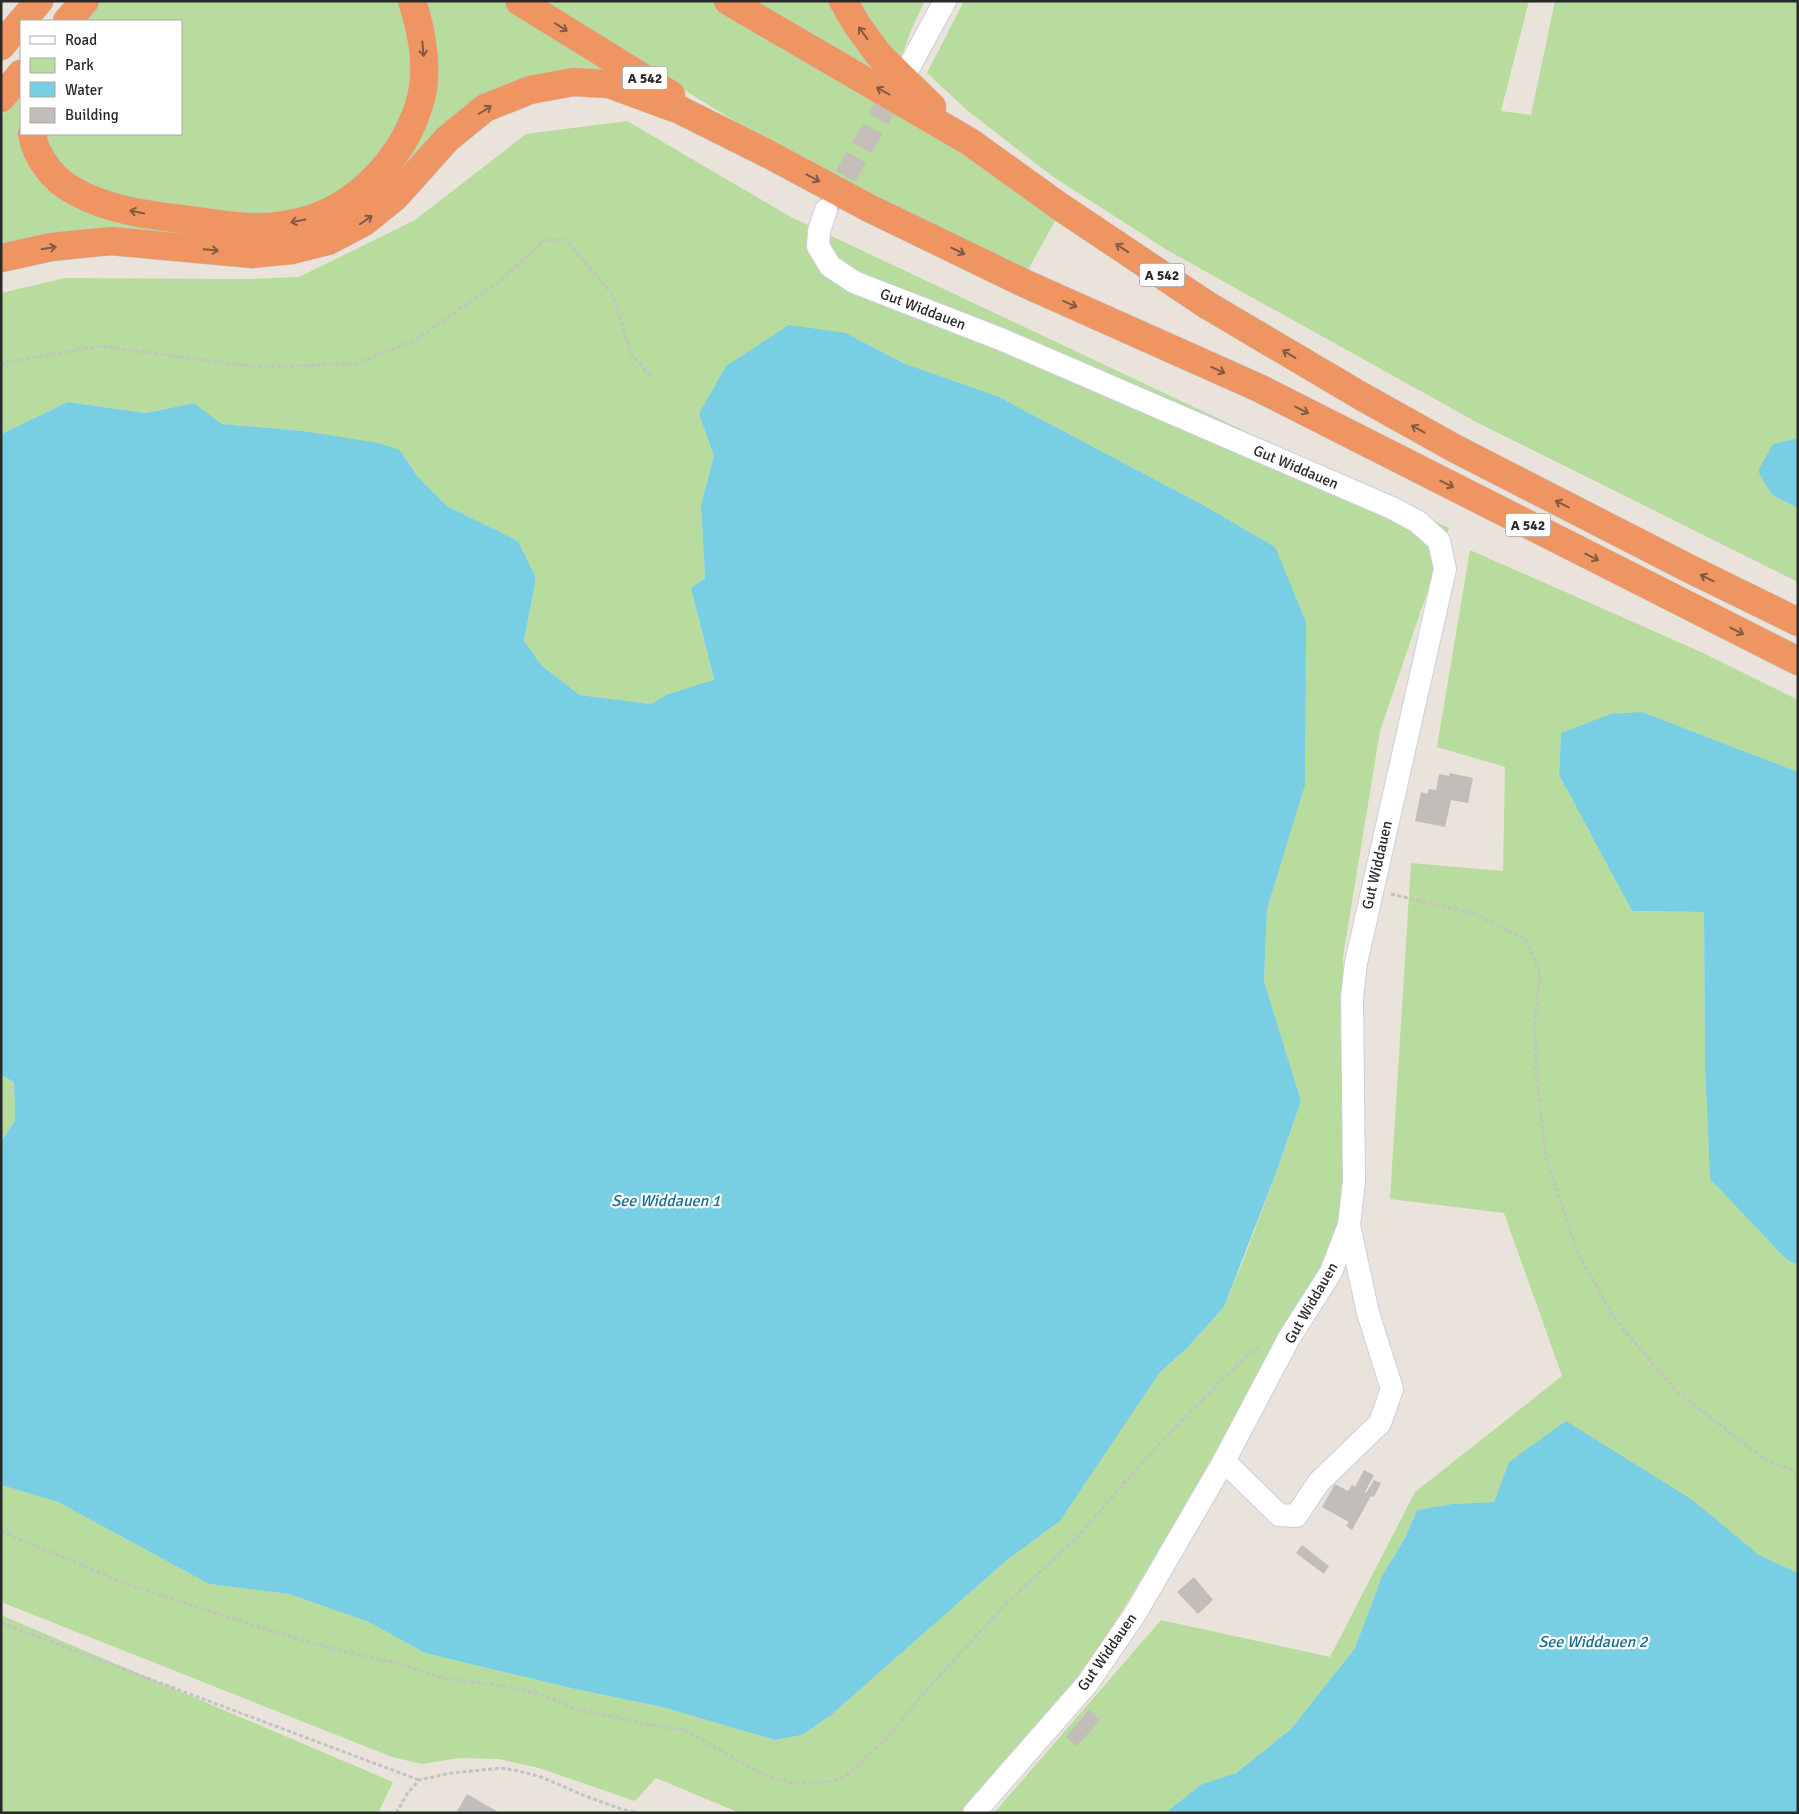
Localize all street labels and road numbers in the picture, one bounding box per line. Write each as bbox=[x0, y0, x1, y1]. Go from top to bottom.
road number: A 542 bbox=[622, 66, 668, 90]
road number: A 542 bbox=[1140, 264, 1184, 286]
street label: Gut Widdauen bbox=[877, 284, 969, 334]
street label: Gut Widdauen bbox=[1251, 441, 1341, 493]
road number: A 542 bbox=[1506, 514, 1550, 536]
street label: Gut Widdauen bbox=[1358, 819, 1396, 911]
street label: Gut Widdauen bbox=[1281, 1259, 1341, 1347]
street label: Gut Widdauen bbox=[1074, 1610, 1140, 1694]

